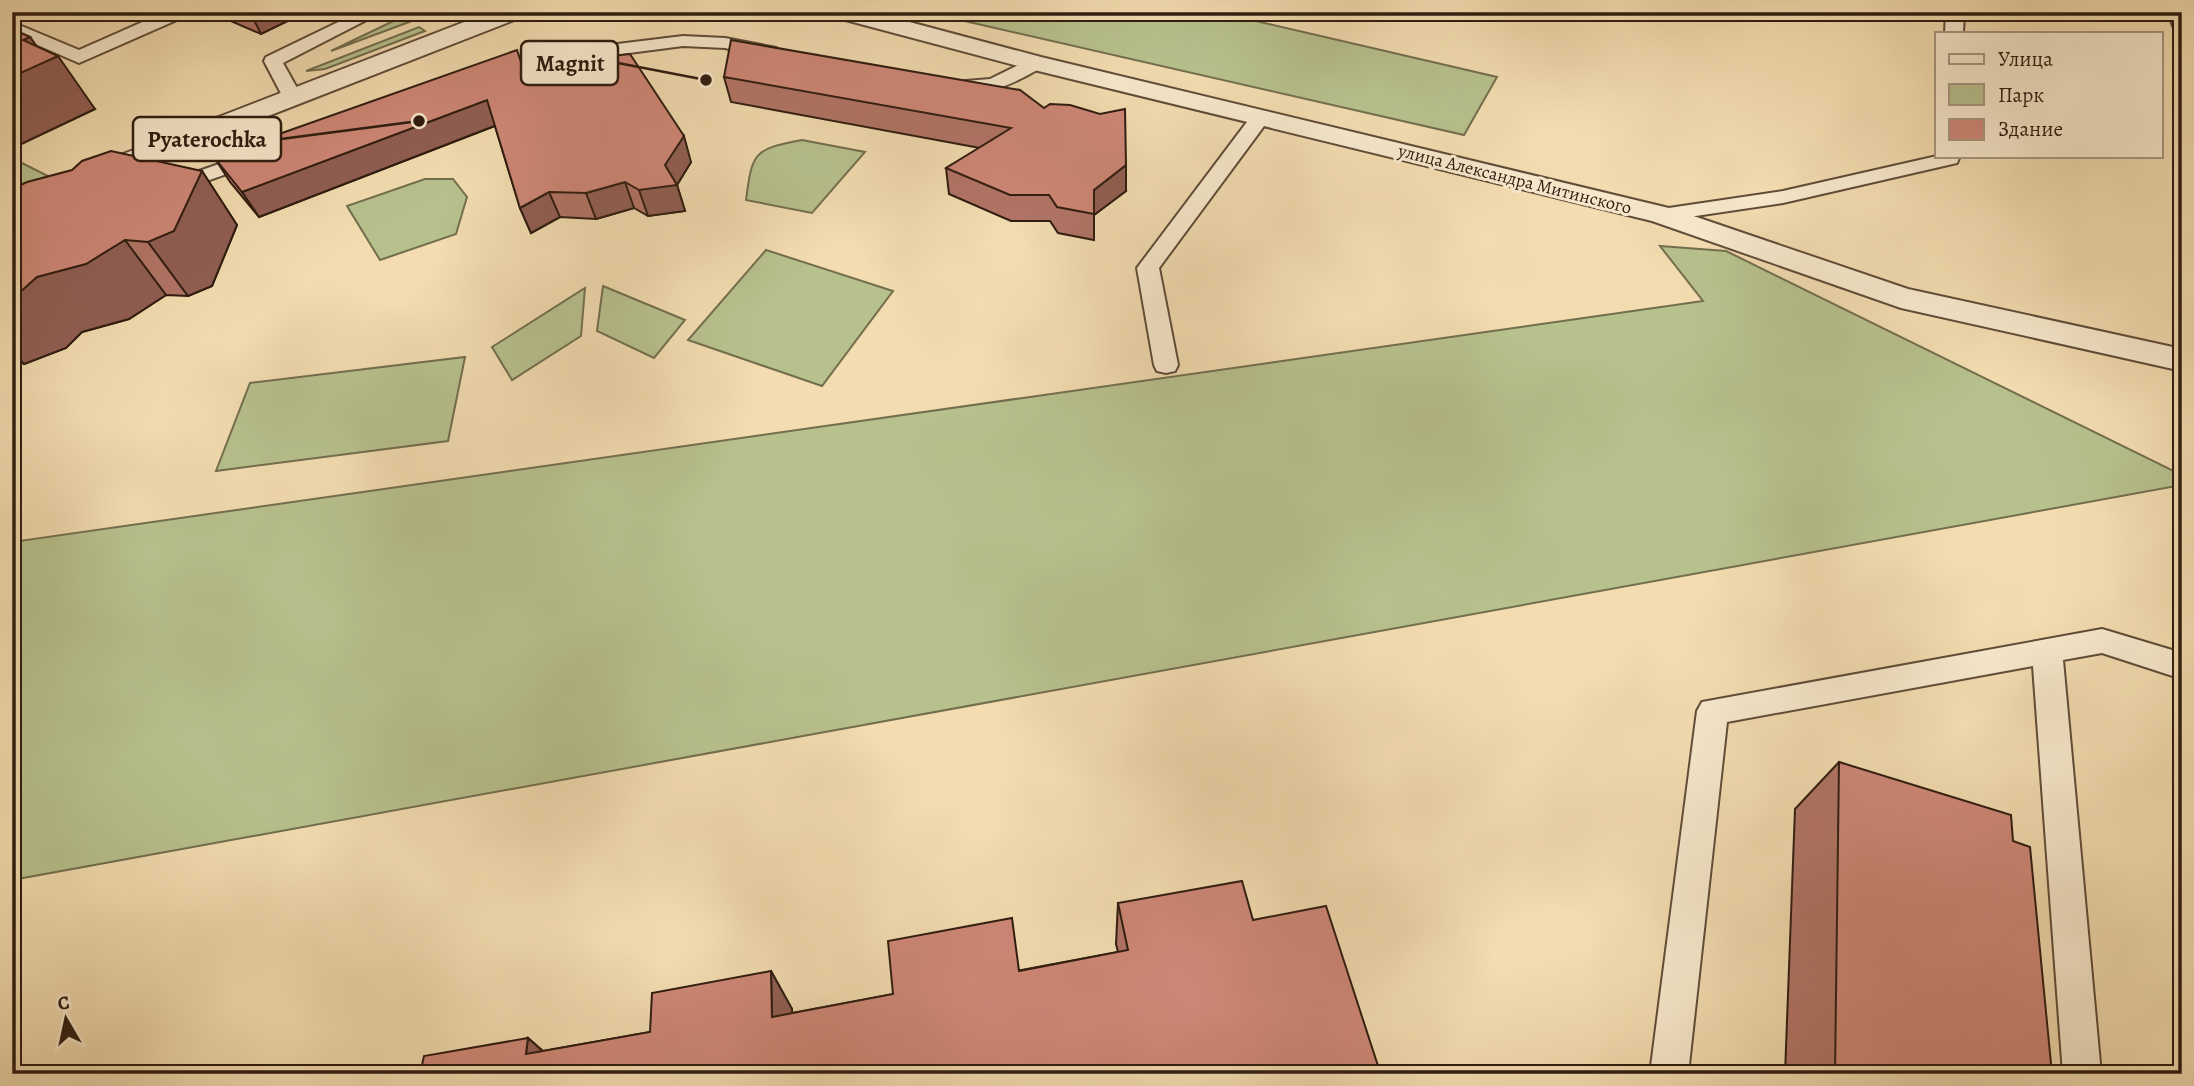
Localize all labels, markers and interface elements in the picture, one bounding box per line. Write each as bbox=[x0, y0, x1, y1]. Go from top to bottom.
legend bbox=[1935, 32, 2162, 158]
callout: Magnit bbox=[521, 41, 618, 85]
text: Улица bbox=[1998, 45, 2053, 73]
text: Magnit bbox=[535, 48, 605, 79]
text: Парк bbox=[1998, 81, 2044, 109]
text: Здание bbox=[1998, 115, 2063, 143]
callout: Pyaterochka bbox=[133, 117, 281, 161]
text: Pyaterochka bbox=[147, 124, 267, 155]
street label: улица Александра Митинского bbox=[1395, 138, 1634, 220]
north arrow bbox=[32, 984, 102, 1054]
text: С bbox=[56, 989, 71, 1017]

